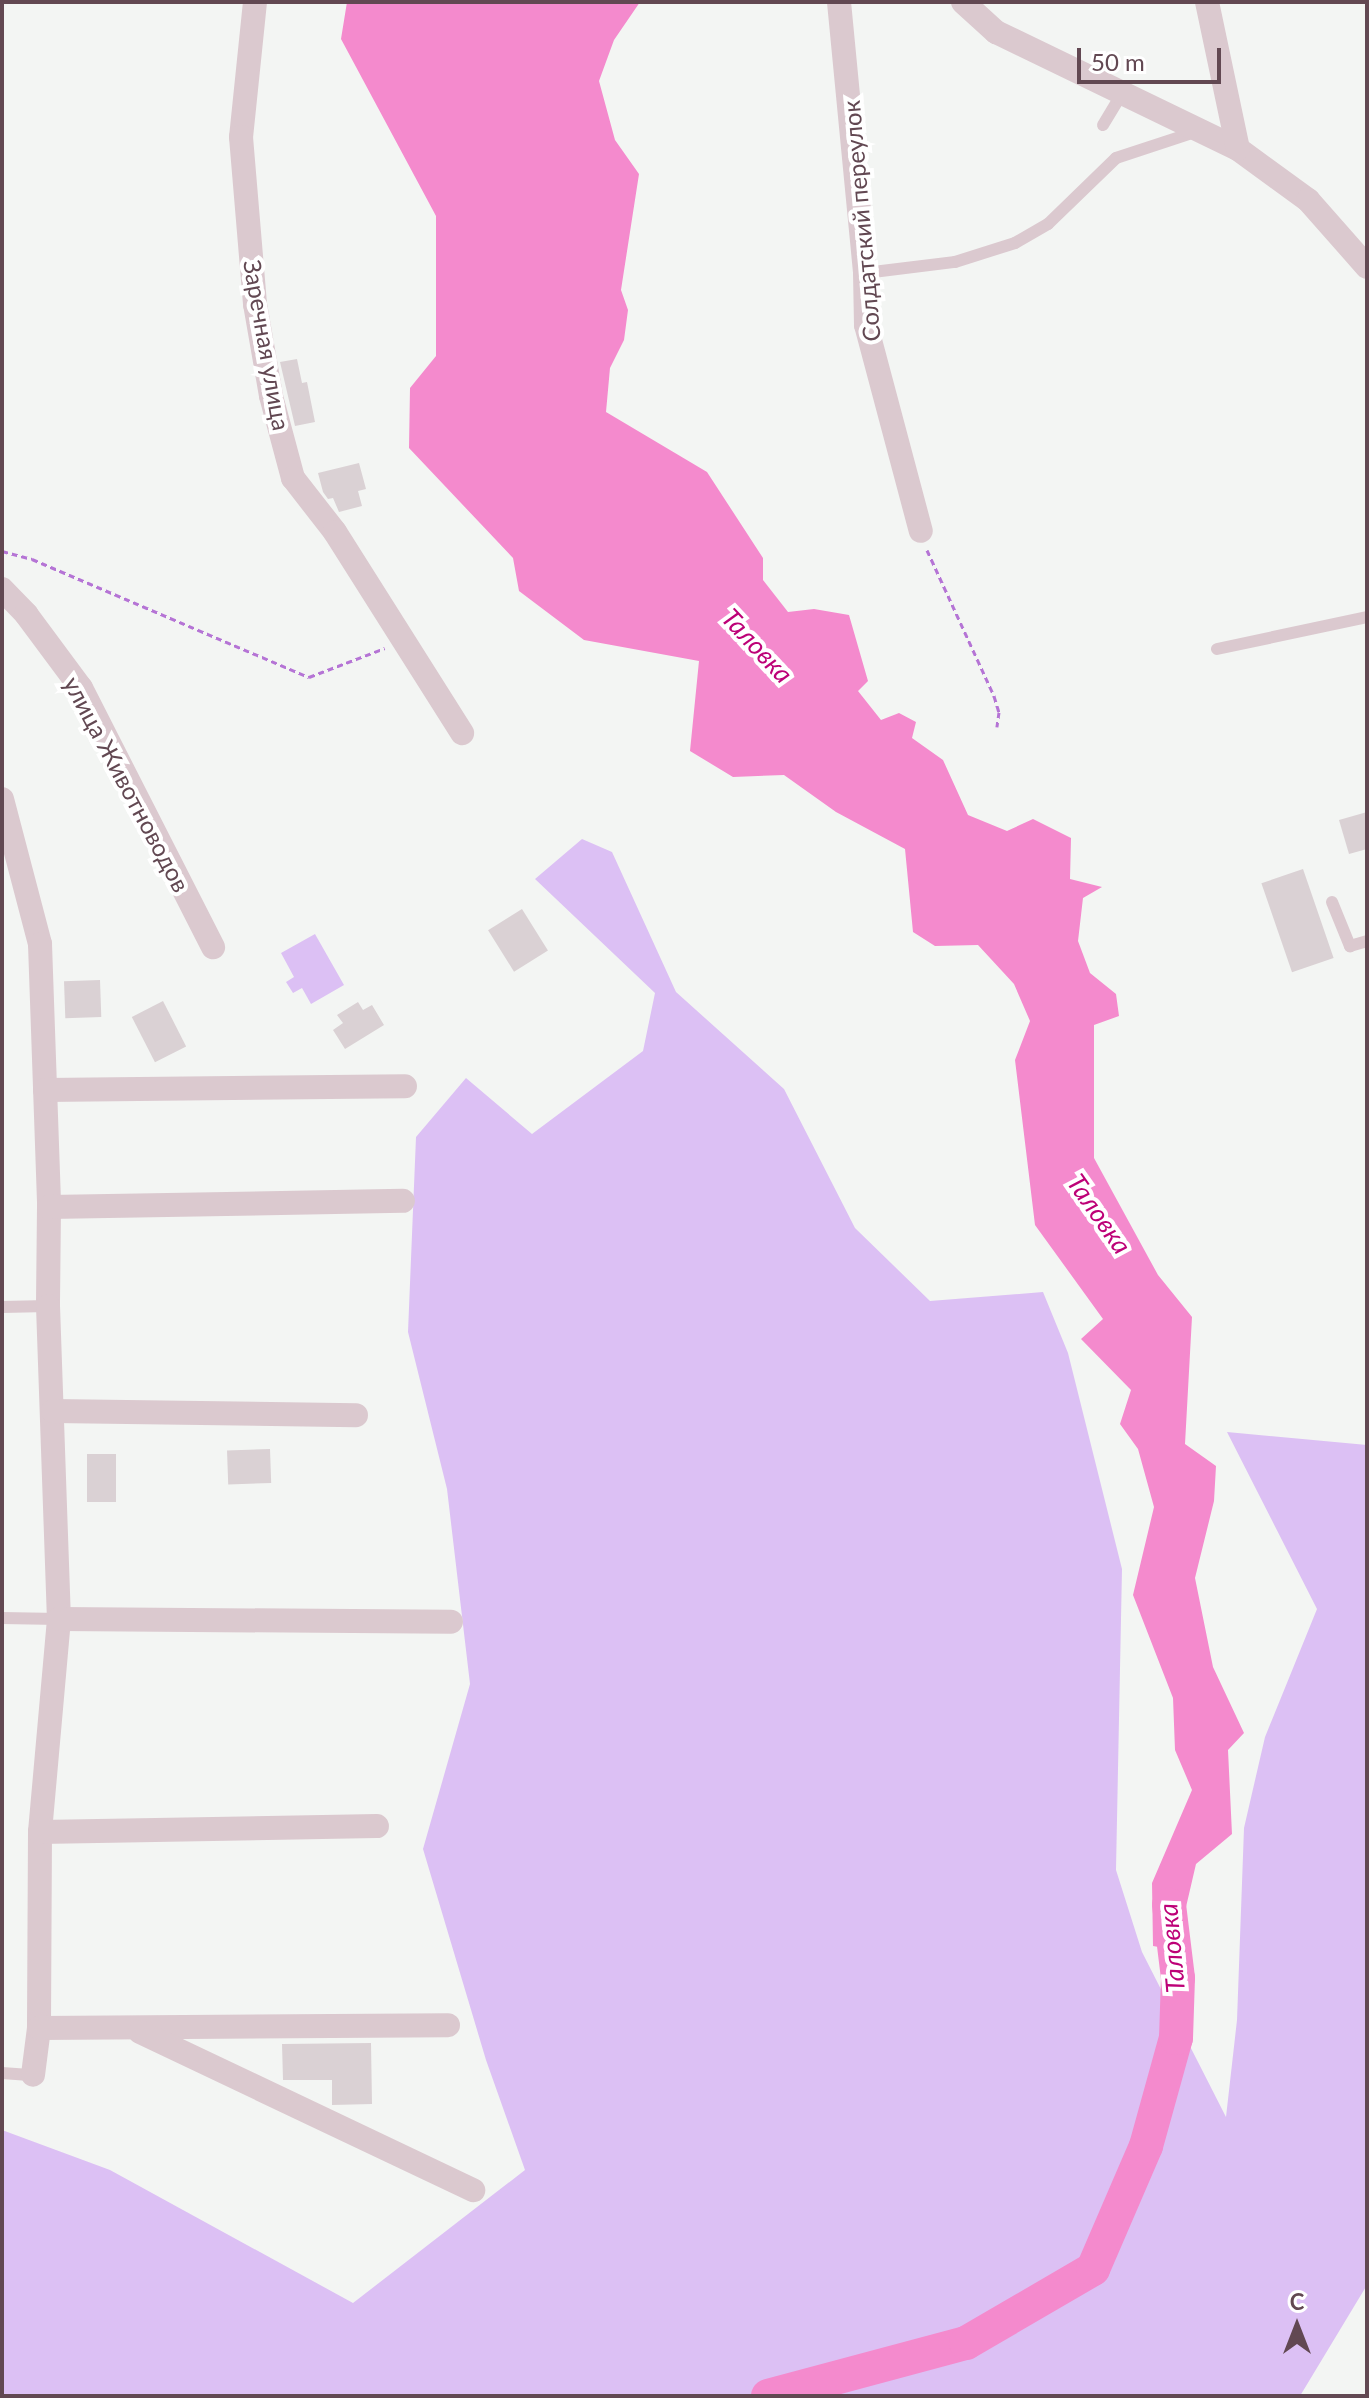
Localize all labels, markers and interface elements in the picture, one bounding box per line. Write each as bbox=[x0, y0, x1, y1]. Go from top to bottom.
scale bar bbox=[1081, 32, 1225, 82]
text: 50 m bbox=[1091, 47, 1145, 76]
street label: Солдатский переулок bbox=[836, 99, 886, 343]
street label: Заречная улица bbox=[238, 257, 296, 433]
water label: Таловка bbox=[715, 602, 799, 690]
street label: улица Животноводов bbox=[58, 671, 196, 897]
water label: Таловка bbox=[1060, 1168, 1138, 1260]
water label: Таловка bbox=[1153, 1902, 1191, 1994]
north arrow bbox=[1257, 2286, 1337, 2366]
text: С bbox=[1290, 2288, 1304, 2315]

